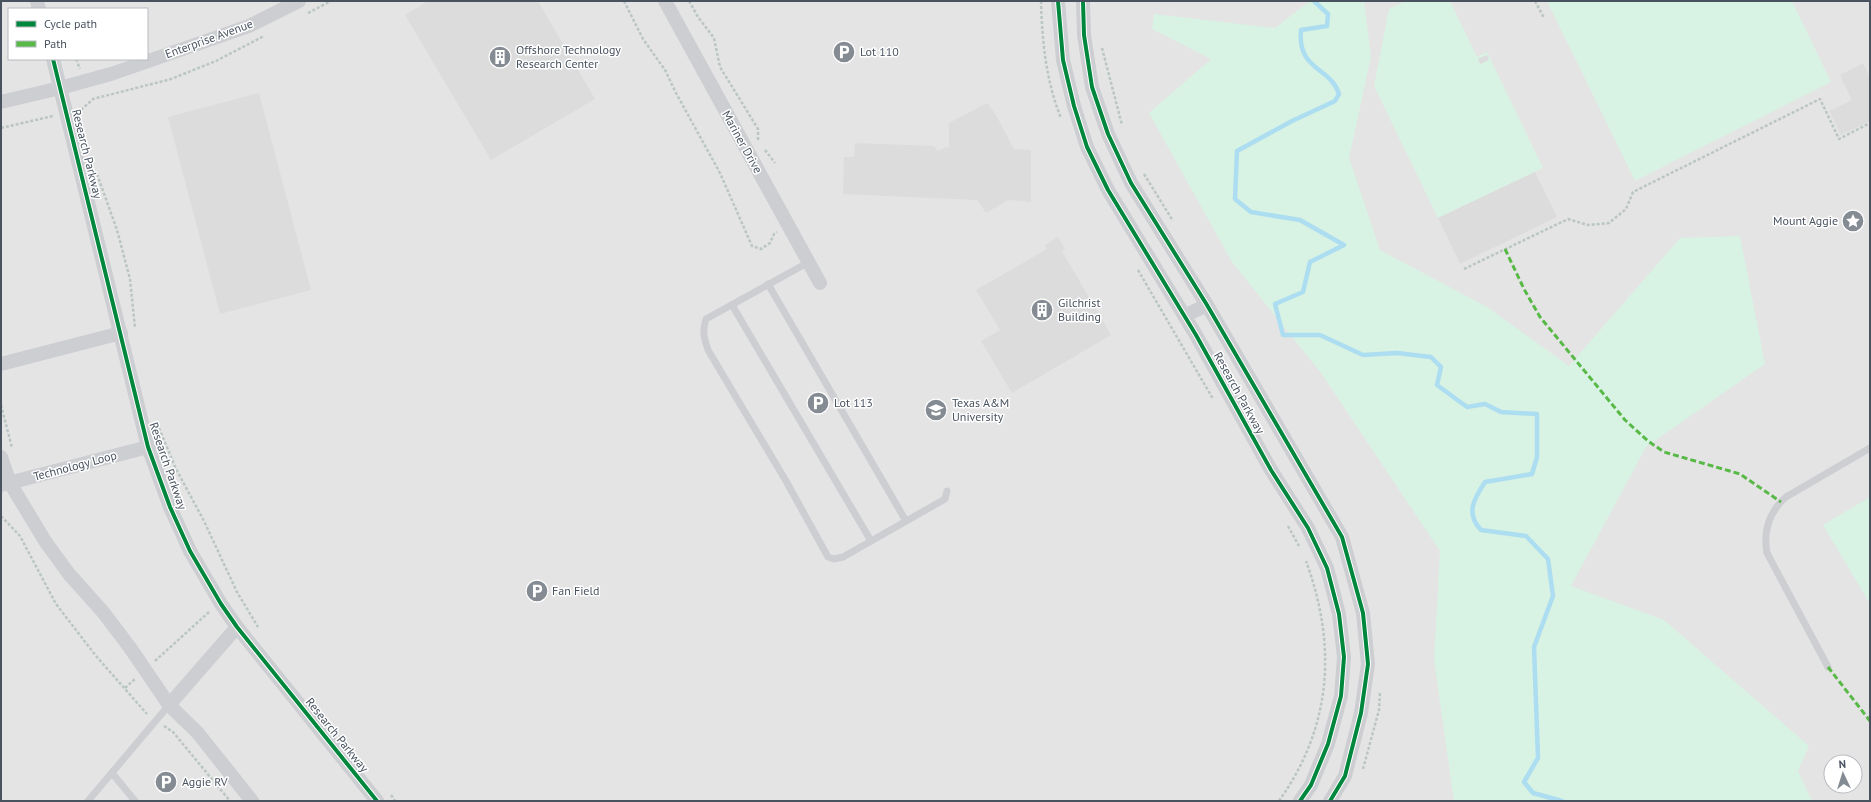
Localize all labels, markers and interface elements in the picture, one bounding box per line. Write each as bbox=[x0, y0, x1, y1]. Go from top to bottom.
legend bbox=[8, 8, 148, 60]
text: Cycle path bbox=[44, 16, 97, 31]
street label: Enterprise Avenue bbox=[163, 16, 255, 61]
text: Path bbox=[44, 36, 67, 51]
parking icon: Lot 110 bbox=[831, 39, 857, 65]
place label: Offshore Technology Research Center bbox=[516, 42, 621, 71]
building icon: Offshore Technology Research Center bbox=[487, 44, 513, 70]
place label: Lot 110 bbox=[860, 44, 899, 59]
street label: Research Parkway bbox=[69, 108, 106, 200]
street label: Mariner Drive bbox=[719, 108, 766, 176]
place icon: Mount Aggie bbox=[1840, 208, 1866, 234]
place label: Mount Aggie bbox=[1773, 213, 1838, 228]
place label: Gilchrist Building bbox=[1058, 295, 1101, 324]
building icon: Gilchrist Building bbox=[1029, 297, 1055, 323]
street label: Research Parkway bbox=[1211, 349, 1268, 437]
parking icon: Lot 113 bbox=[805, 390, 831, 416]
place label: Lot 113 bbox=[834, 395, 873, 410]
place label: Texas A&M University bbox=[952, 395, 1009, 424]
school or university icon: Texas A&M University bbox=[923, 397, 949, 423]
street label: Research Parkway bbox=[146, 420, 191, 512]
street label: Technology Loop bbox=[32, 447, 118, 484]
parking icon: Fan Field bbox=[524, 578, 550, 604]
place label: Fan Field bbox=[552, 583, 599, 598]
street label: Research Parkway bbox=[303, 694, 372, 775]
north arrow bbox=[1823, 754, 1863, 794]
text: N bbox=[1838, 757, 1846, 771]
parking icon: Aggie RV bbox=[153, 769, 179, 795]
place label: Aggie RV bbox=[182, 774, 228, 789]

